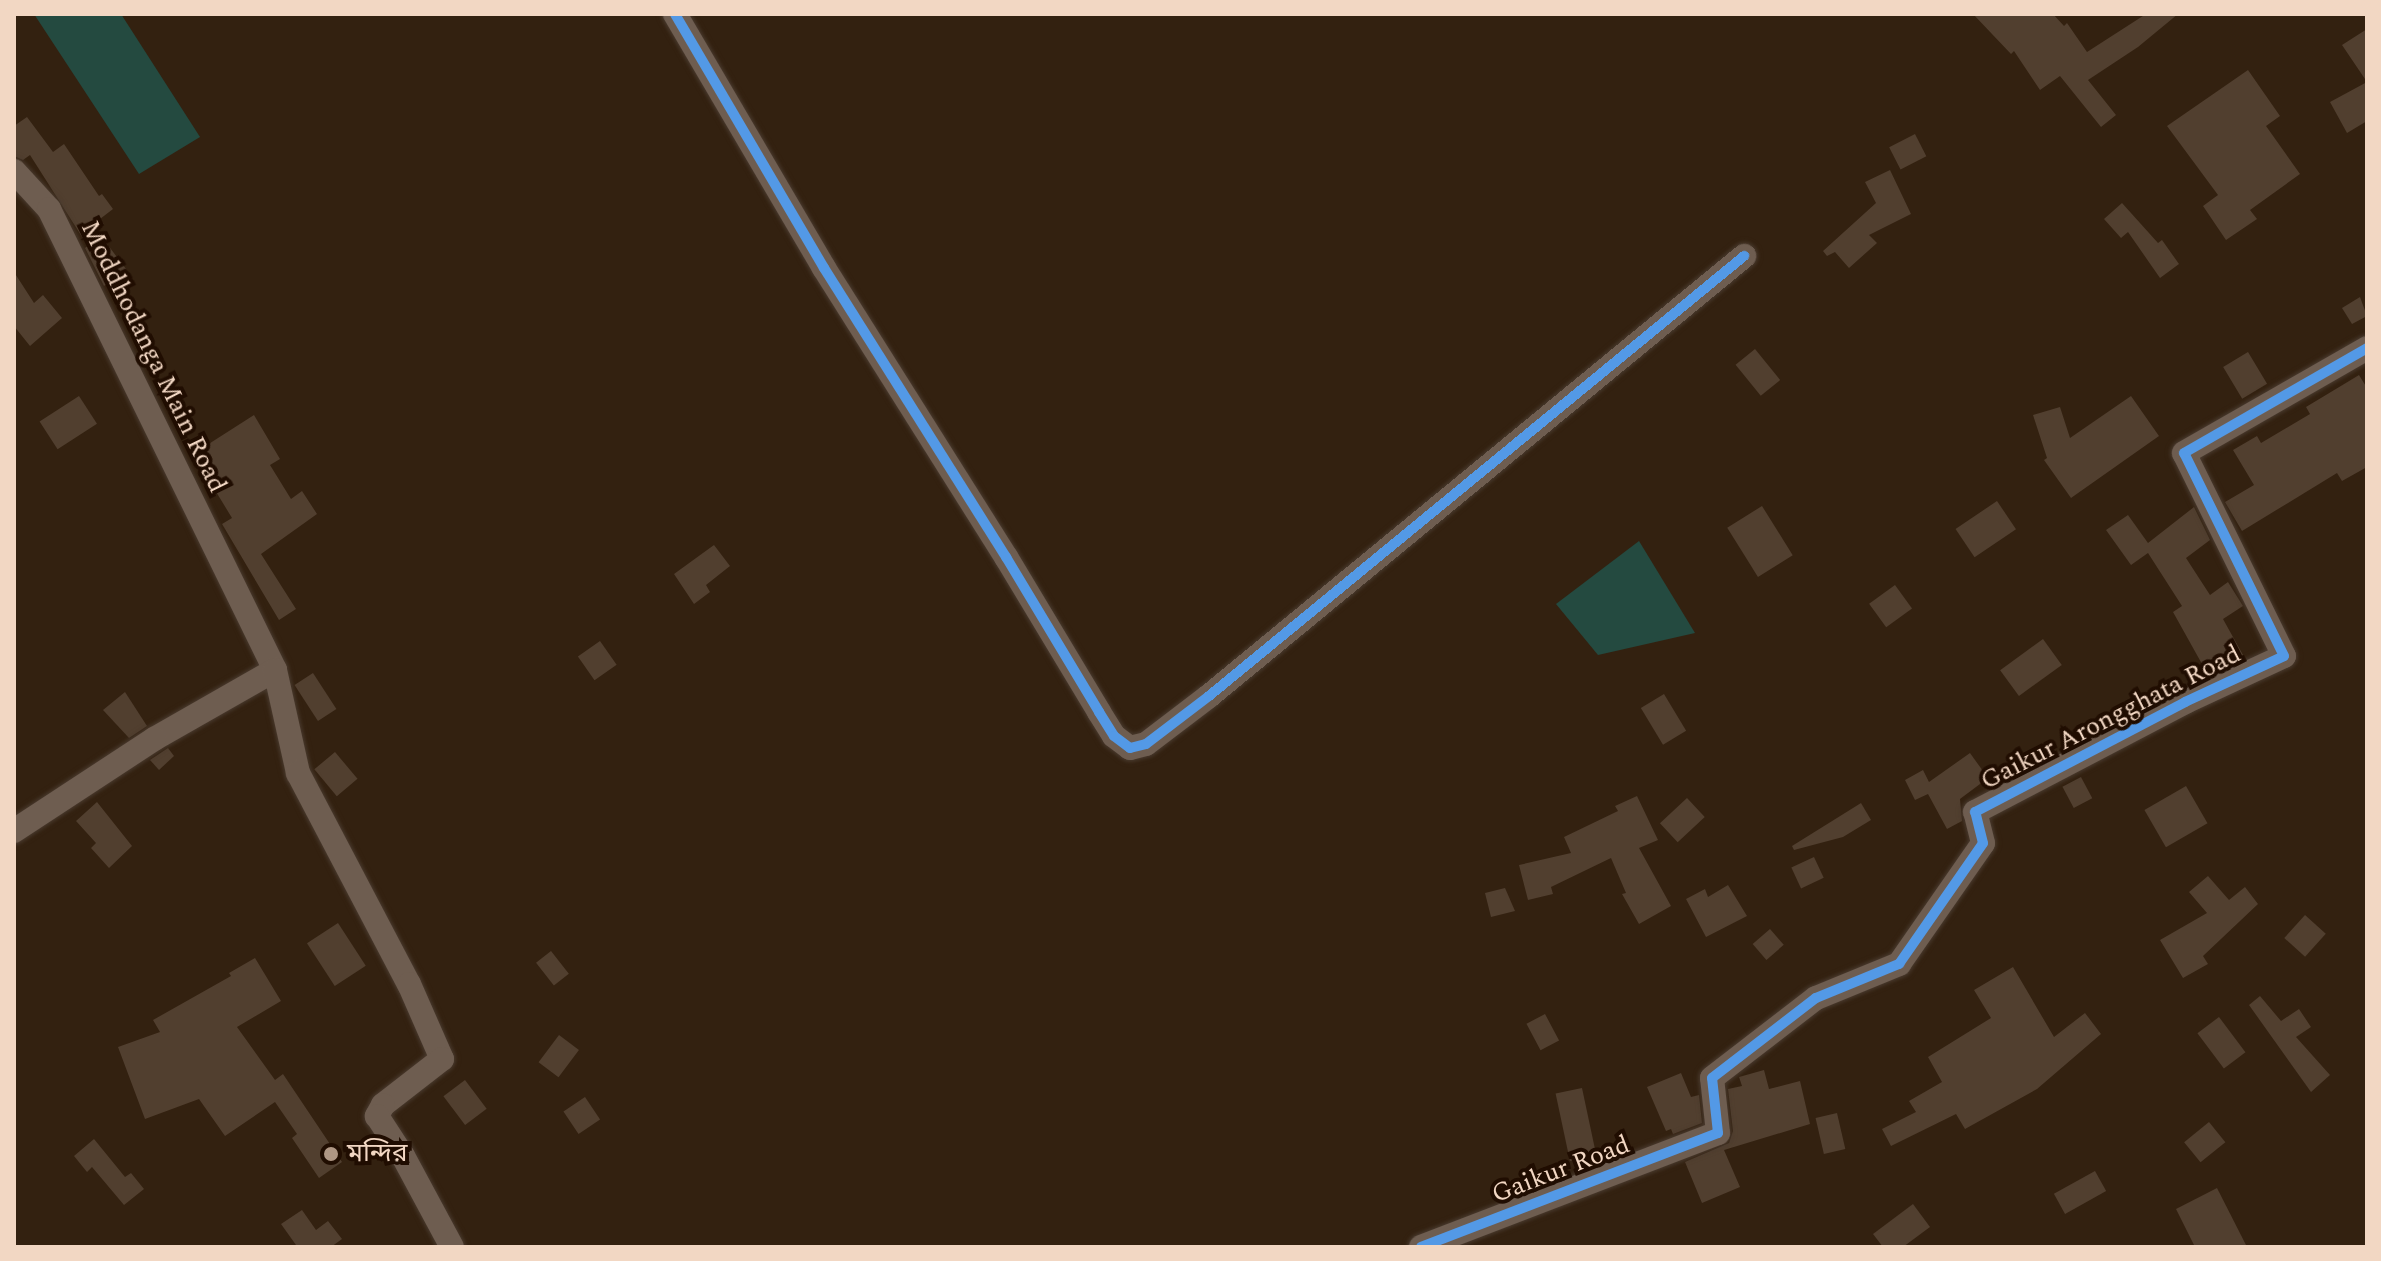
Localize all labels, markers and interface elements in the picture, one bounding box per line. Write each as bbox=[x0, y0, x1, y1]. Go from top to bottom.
street label: Moddhodanga Main Road bbox=[73, 216, 233, 498]
street label: Gaikur Arongghata Road bbox=[1976, 639, 2246, 797]
street label: Gaikur Road bbox=[1488, 1129, 1634, 1211]
place label: মন্দির bbox=[347, 1138, 407, 1170]
marker: মন্দির bbox=[322, 1145, 340, 1163]

